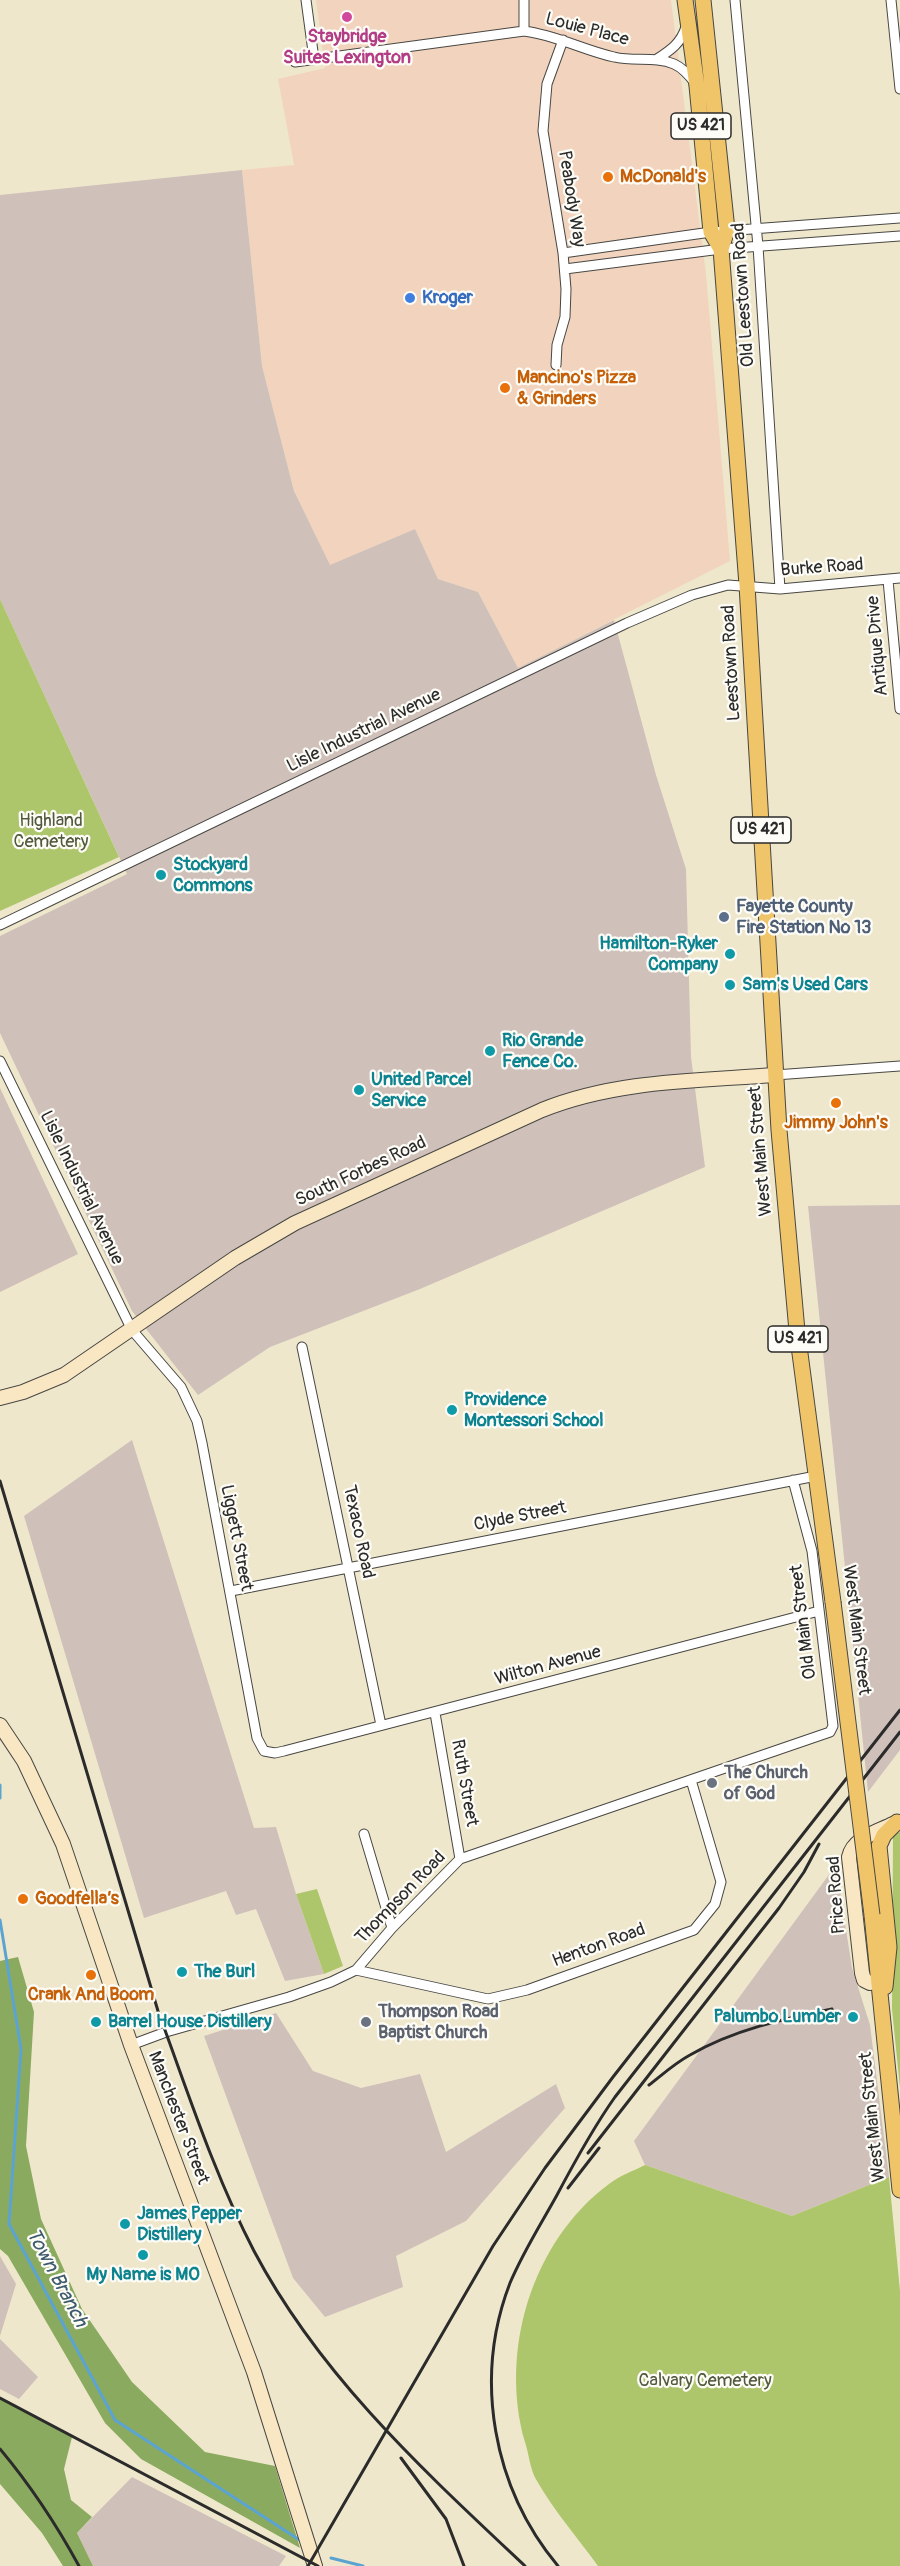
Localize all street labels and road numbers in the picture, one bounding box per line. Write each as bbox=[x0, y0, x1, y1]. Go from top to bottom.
street label: Louie Place bbox=[543, 9, 631, 51]
road number: US 421 bbox=[671, 113, 731, 139]
street label: Peabody Way bbox=[553, 149, 589, 249]
street label: Old Leestown Road bbox=[728, 222, 760, 368]
street label: Burke Road bbox=[780, 554, 864, 582]
street label: Antique Drive bbox=[863, 595, 893, 697]
street label: Leestown Road bbox=[718, 604, 746, 722]
street label: Lisle Industrial Avenue bbox=[284, 684, 444, 778]
road number: US 421 bbox=[731, 817, 791, 843]
street label: West Main Street bbox=[745, 1085, 777, 1217]
street label: Lisle Industrial Avenue bbox=[34, 1108, 128, 1268]
street label: South Forbes Road bbox=[292, 1132, 430, 1212]
road number: US 421 bbox=[768, 1326, 828, 1352]
street label: Liggett Street bbox=[215, 1483, 257, 1593]
street label: Texaco Road bbox=[338, 1483, 378, 1581]
street label: Clyde Street bbox=[472, 1497, 568, 1537]
street label: Old Main Street bbox=[786, 1563, 822, 1681]
street label: West Main Street bbox=[837, 1564, 875, 1696]
street label: Wilton Avenue bbox=[493, 1641, 603, 1691]
street label: Ruth Street bbox=[446, 1738, 482, 1828]
street label: Thompson Road bbox=[351, 1847, 451, 1949]
street label: Price Road bbox=[823, 1855, 851, 1935]
street label: Henton Road bbox=[550, 1919, 648, 1973]
street label: Manchester Street bbox=[143, 2048, 213, 2188]
street label: West Main Street bbox=[855, 2051, 891, 2183]

